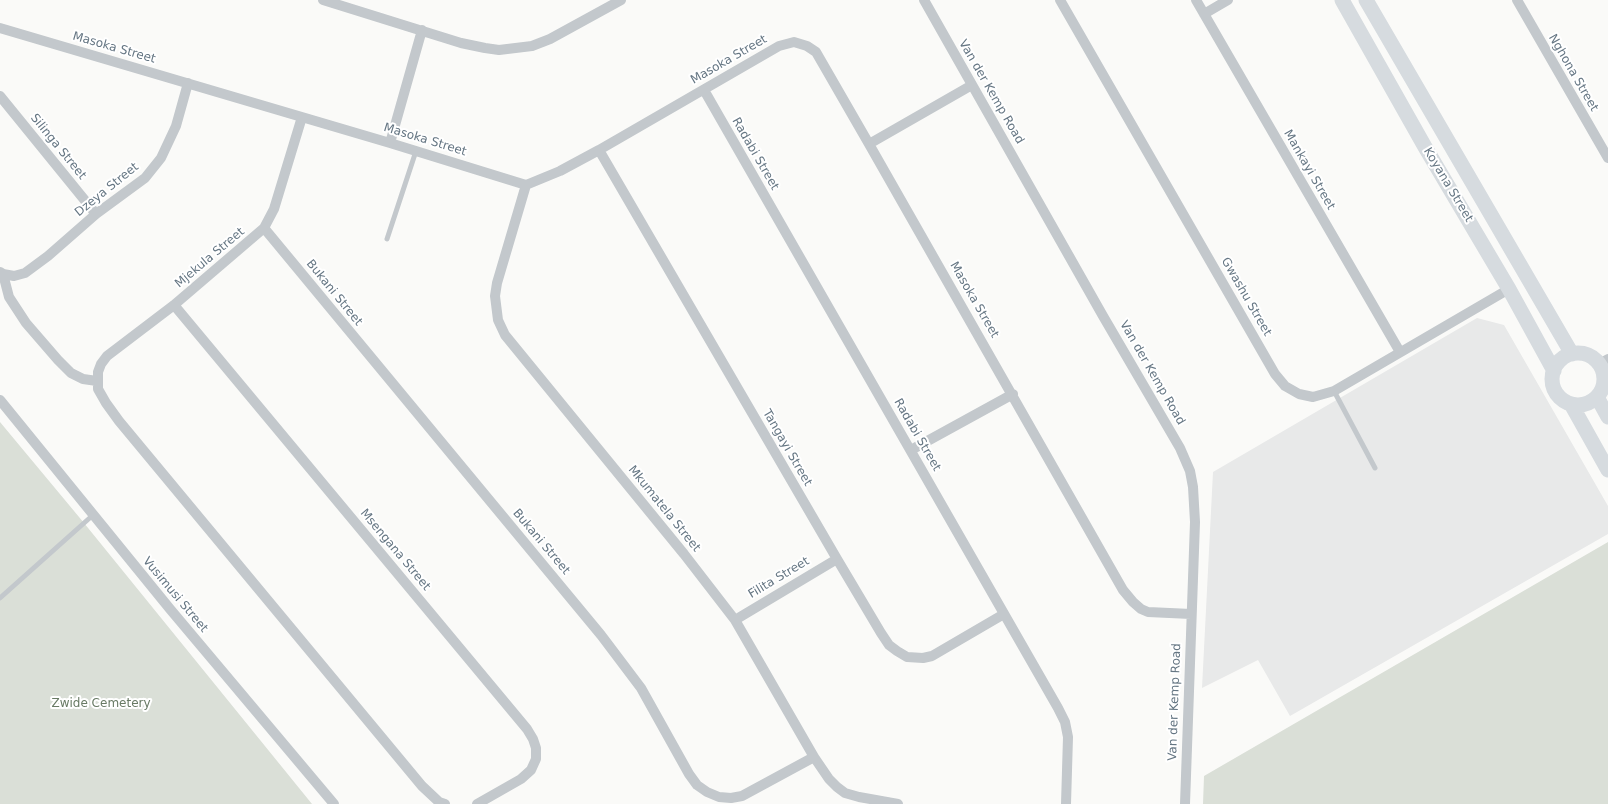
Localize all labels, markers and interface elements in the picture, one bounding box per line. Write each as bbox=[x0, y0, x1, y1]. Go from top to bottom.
street label: Masoka Street bbox=[71, 29, 157, 67]
street label: Masoka Street bbox=[688, 32, 770, 88]
street label: Nghona Street bbox=[1545, 32, 1601, 114]
street label: Van der Kemp Road bbox=[955, 37, 1027, 147]
street label: Silinga Street bbox=[27, 111, 89, 183]
street label: Radabi Street bbox=[728, 115, 782, 193]
street label: Masoka Street bbox=[382, 121, 468, 159]
street label: Mankayi Street bbox=[1280, 127, 1338, 213]
street label: Koyana Street bbox=[1420, 145, 1476, 225]
street label: Dzeya Street bbox=[72, 160, 142, 220]
street label: Mjekula Street bbox=[172, 225, 248, 291]
street label: Gwashu Street bbox=[1218, 255, 1274, 339]
street label: Bukani Street bbox=[303, 257, 365, 329]
street label: Masoka Street bbox=[946, 259, 1002, 341]
street label: Van der Kemp Road bbox=[1116, 318, 1188, 428]
street label: Radabi Street bbox=[890, 396, 944, 474]
street label: Tangayi Street bbox=[759, 407, 815, 489]
street label: Mkumatela Street bbox=[625, 463, 703, 555]
street label: Msengana Street bbox=[357, 506, 433, 594]
street label: Bukani Street bbox=[509, 506, 573, 578]
street label: Vusimusi Street bbox=[139, 554, 211, 636]
street label: Filita Street bbox=[746, 554, 812, 602]
street label: Van der Kemp Road bbox=[1166, 643, 1184, 761]
park label: Zwide Cemetery bbox=[51, 697, 151, 711]

